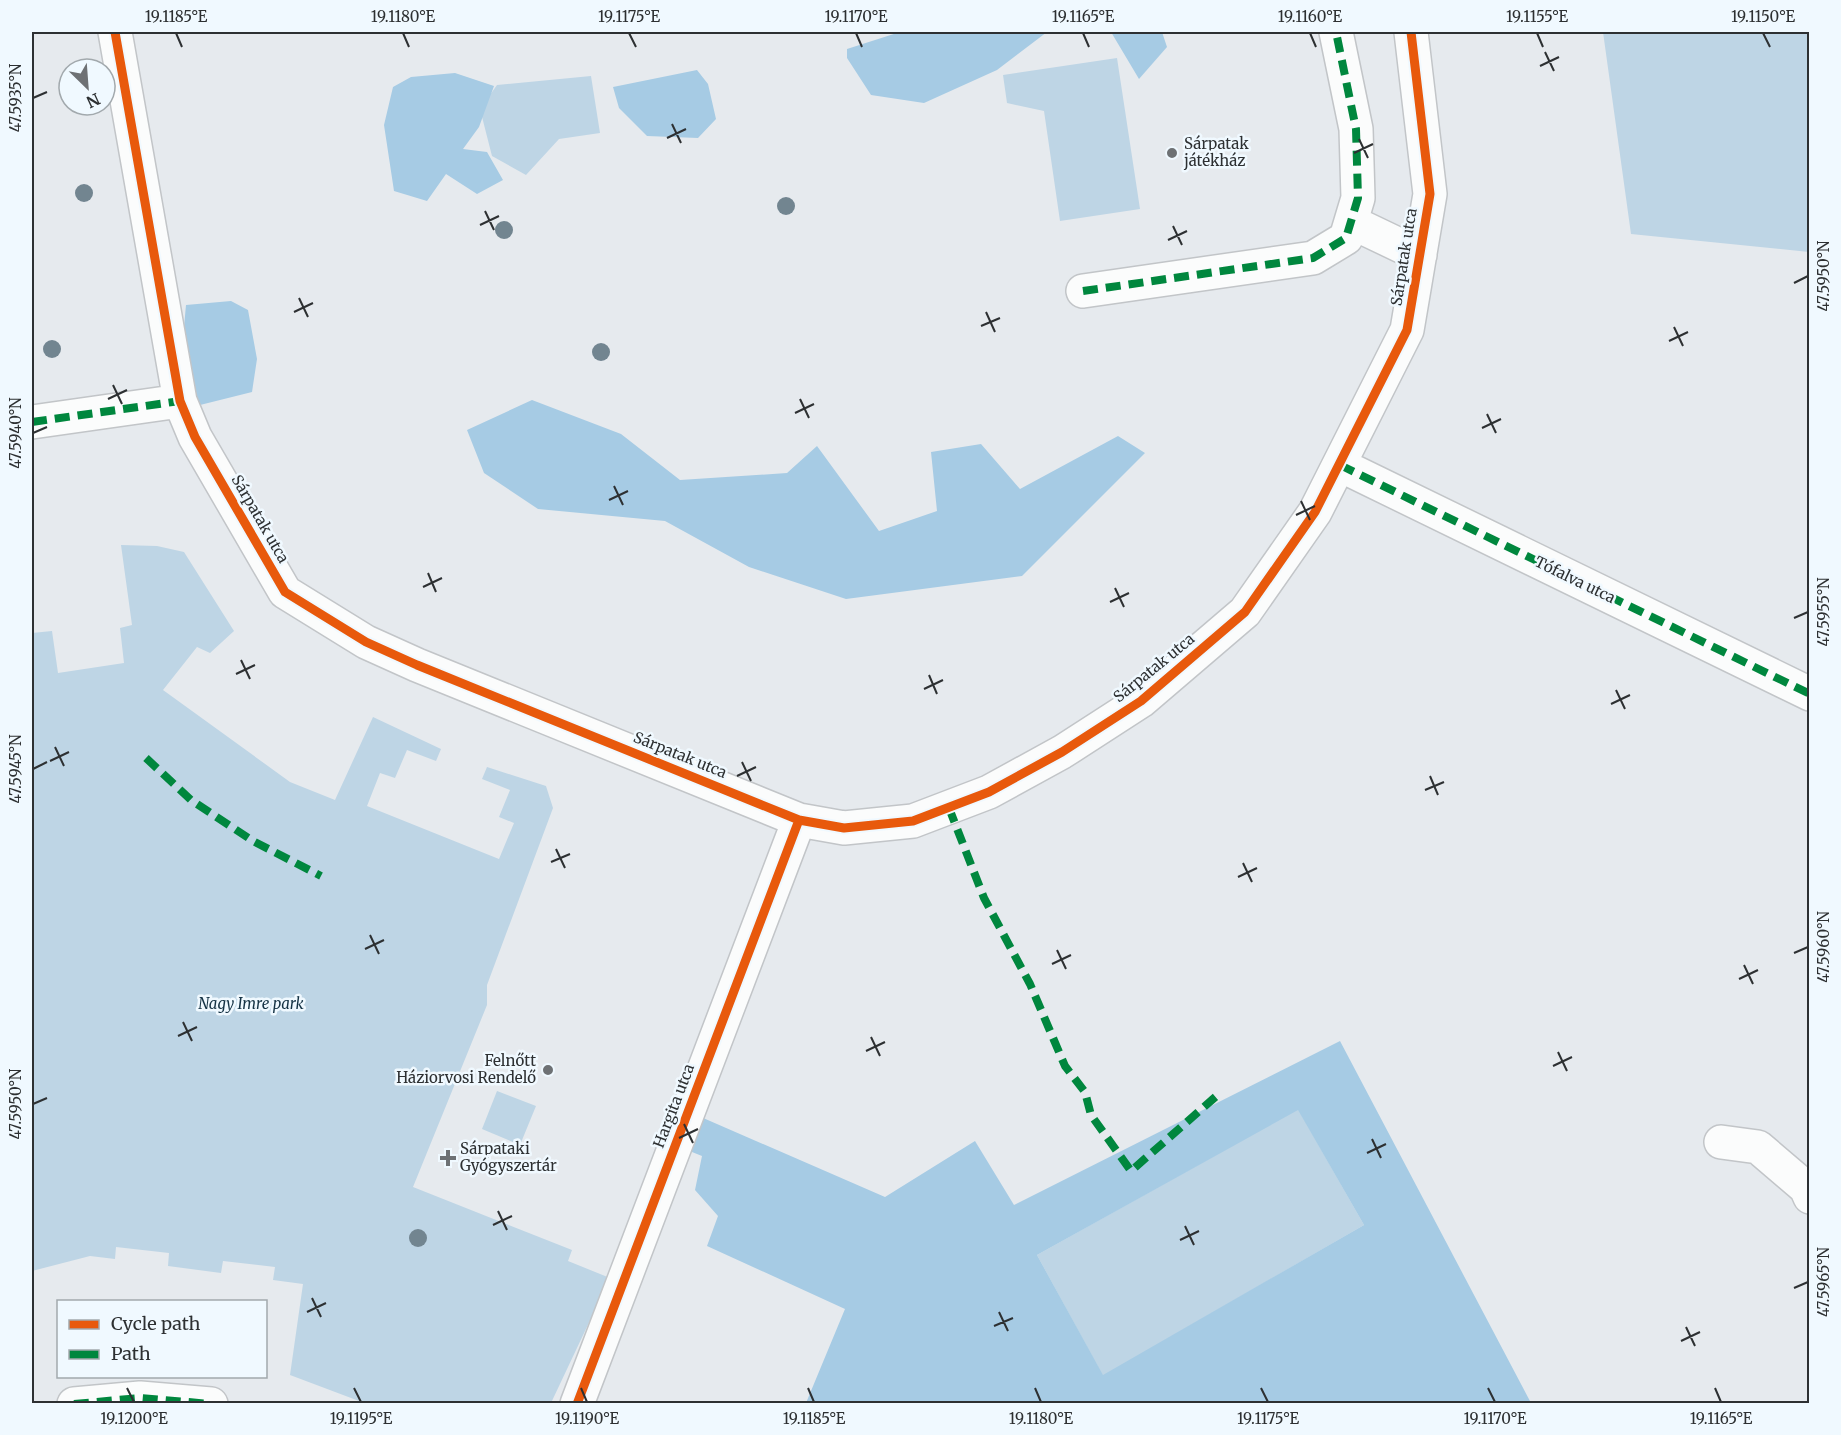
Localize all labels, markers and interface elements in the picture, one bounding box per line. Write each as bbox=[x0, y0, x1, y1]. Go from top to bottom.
text: 19.1185°E bbox=[145, 7, 208, 26]
text: 19.1180°E bbox=[371, 7, 436, 26]
text: 19.1175°E bbox=[598, 7, 660, 26]
text: 19.1170°E bbox=[824, 7, 888, 26]
text: 19.1165°E bbox=[1052, 7, 1115, 26]
text: 19.1160°E bbox=[1278, 7, 1343, 26]
text: 19.1155°E bbox=[1506, 7, 1569, 26]
text: 19.1150°E bbox=[1731, 7, 1795, 26]
north arrow bbox=[57, 57, 117, 117]
text: 47.5935°N bbox=[6, 63, 25, 132]
text: N bbox=[83, 89, 103, 112]
place label: Sárpatak játékház bbox=[1183, 134, 1249, 170]
marker: Sárpatak játékház bbox=[1165, 146, 1179, 160]
street label: Sárpatak utca bbox=[1386, 207, 1421, 307]
text: 47.5950°N bbox=[1814, 240, 1833, 311]
text: 47.5940°N bbox=[6, 397, 25, 469]
street label: Sárpatak utca bbox=[228, 471, 293, 566]
street label: Tófalva utca bbox=[1532, 552, 1619, 607]
text: 47.5955°N bbox=[1814, 577, 1833, 647]
street label: Sárpatak utca bbox=[1109, 629, 1198, 706]
street label: Sárpatak utca bbox=[631, 727, 730, 782]
text: 47.5945°N bbox=[6, 734, 25, 804]
text: 47.5960°N bbox=[1814, 911, 1833, 983]
park label: Nagy Imre park bbox=[198, 994, 305, 1013]
place label: Felnőtt Háziorvosi Rendelő bbox=[396, 1051, 536, 1087]
street label: Hargita utca bbox=[649, 1061, 698, 1150]
marker: Felnőtt Háziorvosi Rendelő bbox=[541, 1063, 555, 1077]
text: 47.5950°N bbox=[6, 1068, 25, 1139]
place label: Sárpataki Gyógyszertár bbox=[460, 1139, 557, 1175]
marker: Sárpataki Gyógyszertár bbox=[441, 1151, 455, 1165]
text: 47.5965°N bbox=[1814, 1247, 1833, 1317]
legend bbox=[57, 1300, 267, 1378]
text: Cycle path bbox=[111, 1312, 201, 1335]
text: Path bbox=[111, 1342, 151, 1365]
text: 19.1200°E bbox=[100, 1409, 168, 1428]
text: 19.1195°E bbox=[330, 1409, 393, 1428]
text: 19.1190°E bbox=[555, 1409, 620, 1428]
text: 19.1185°E bbox=[783, 1409, 846, 1428]
text: 19.1180°E bbox=[1009, 1409, 1074, 1428]
text: 19.1175°E bbox=[1237, 1409, 1299, 1428]
text: 19.1170°E bbox=[1463, 1409, 1527, 1428]
text: 19.1165°E bbox=[1690, 1409, 1753, 1428]

